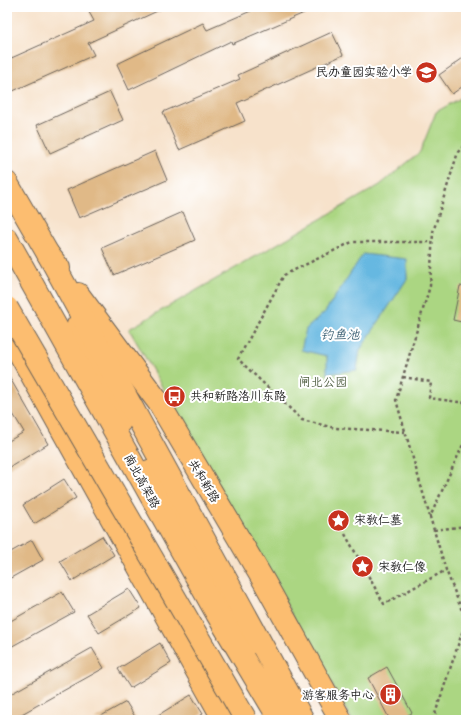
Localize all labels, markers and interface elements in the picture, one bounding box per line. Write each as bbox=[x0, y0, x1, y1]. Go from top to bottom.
school or university icon: 民办童园实验小学 bbox=[414, 59, 440, 85]
place label: 民办童园实验小学 bbox=[316, 64, 412, 80]
water label: 钓鱼池 bbox=[320, 326, 360, 343]
park label: 闸北公园 bbox=[299, 374, 347, 390]
bus stop icon: 共和新路洛川东路 bbox=[162, 383, 188, 409]
place label: 共和新路洛川东路 bbox=[190, 388, 286, 404]
street label: 南北高架路 bbox=[120, 451, 164, 511]
street label: 共和新路 bbox=[185, 456, 223, 506]
place icon: 宋教仁墓 bbox=[325, 507, 351, 533]
place label: 宋教仁墓 bbox=[354, 512, 402, 528]
place icon: 宋教仁像 bbox=[350, 554, 376, 580]
place label: 宋教仁像 bbox=[378, 559, 426, 575]
building icon: 游客服务中心 bbox=[377, 682, 403, 708]
place label: 游客服务中心 bbox=[302, 687, 374, 703]

